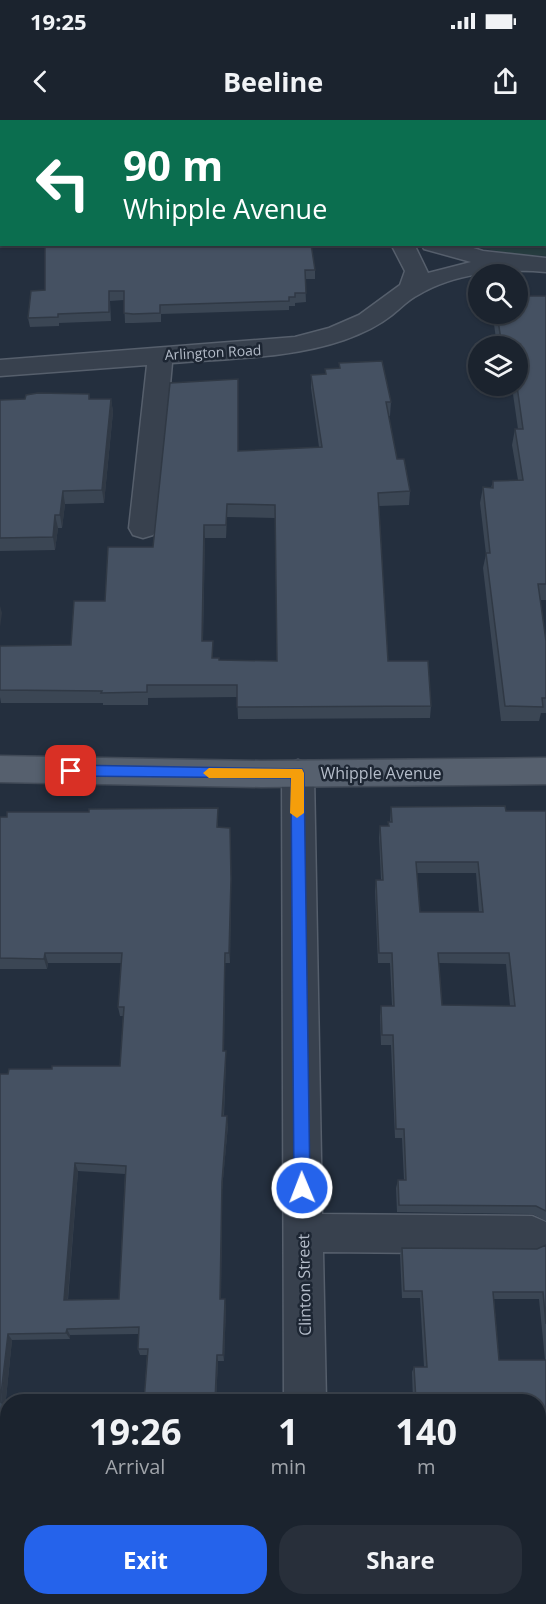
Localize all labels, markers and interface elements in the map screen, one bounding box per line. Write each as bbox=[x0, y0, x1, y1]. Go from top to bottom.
text: 19:25 bbox=[30, 6, 87, 36]
text: Beeline bbox=[223, 63, 323, 100]
icon: back bbox=[24, 65, 57, 98]
icon: share bbox=[489, 65, 522, 98]
text: 90 m bbox=[123, 136, 223, 193]
icon: left bbox=[24, 144, 102, 222]
text: Whipple Avenue bbox=[123, 190, 327, 227]
map controls bbox=[468, 264, 528, 396]
button: search bbox=[468, 264, 528, 324]
button: layers bbox=[468, 336, 528, 396]
street label: Arlington Road bbox=[164, 340, 262, 364]
pin bbox=[45, 745, 96, 796]
icon: arrive bbox=[54, 754, 87, 787]
street label: Whipple Avenue bbox=[320, 762, 442, 784]
position arrow bbox=[270, 1156, 334, 1220]
street label: Clinton Street bbox=[292, 1234, 316, 1336]
text: 19:26 bbox=[89, 1407, 182, 1456]
text: 1 bbox=[278, 1407, 299, 1456]
text: 140 bbox=[395, 1407, 457, 1456]
text: Arrival bbox=[105, 1453, 165, 1480]
text: min bbox=[270, 1453, 306, 1480]
text: m bbox=[417, 1453, 435, 1480]
button: Exit bbox=[24, 1525, 267, 1594]
button: Share bbox=[279, 1525, 522, 1594]

